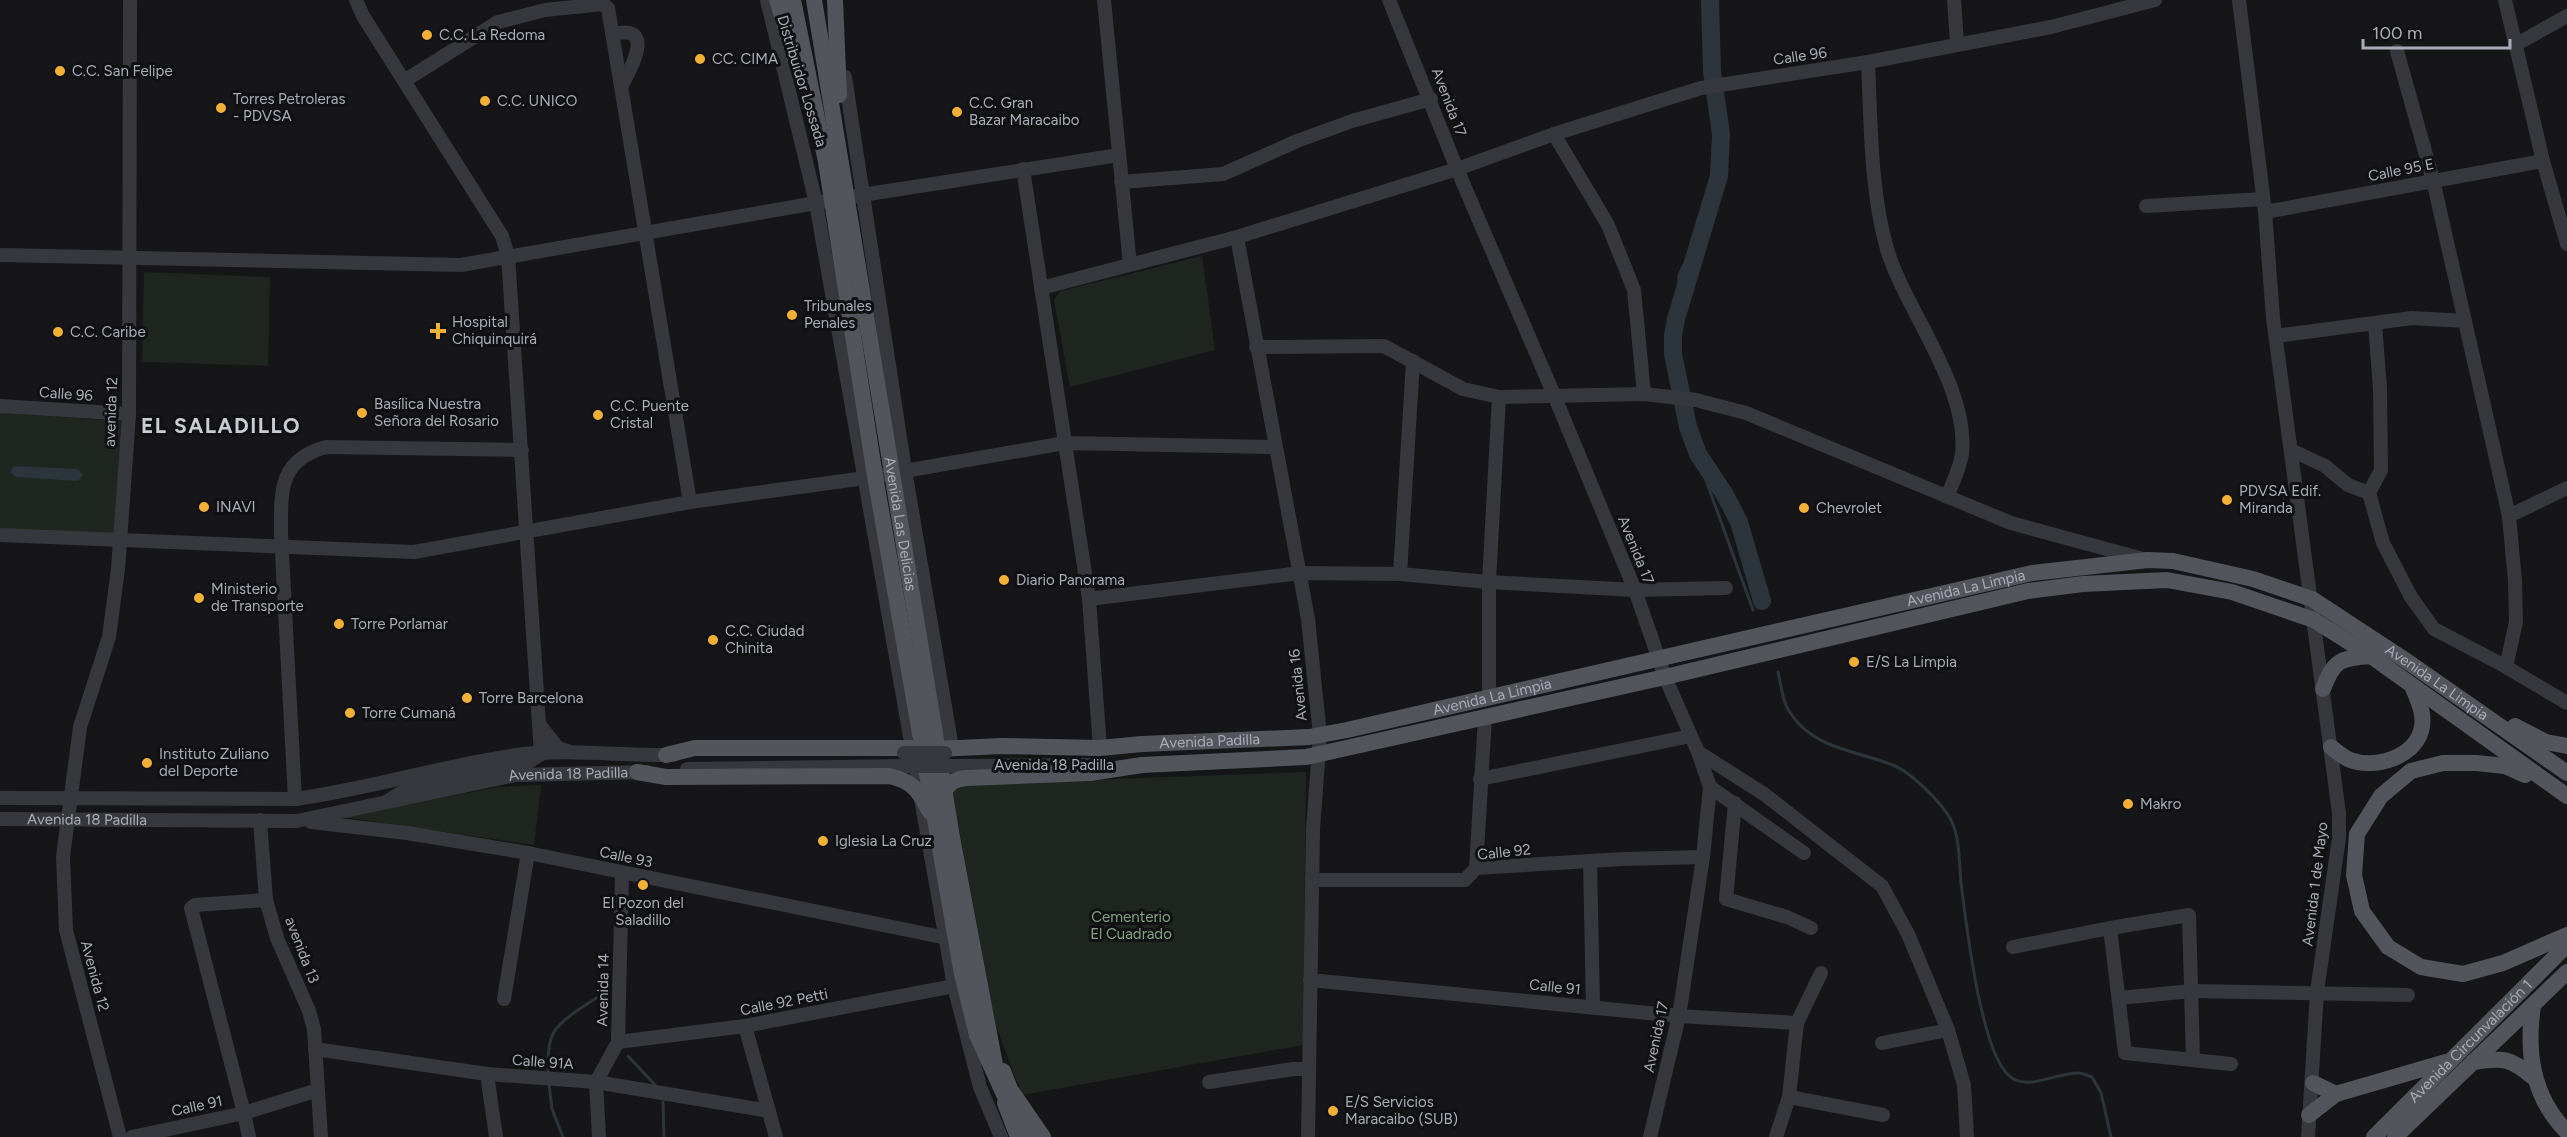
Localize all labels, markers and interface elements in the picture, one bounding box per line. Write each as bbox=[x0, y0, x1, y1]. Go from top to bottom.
scale bar bbox=[2363, 12, 2510, 50]
street label: Distribuidor Lossada bbox=[773, 13, 831, 149]
text: 100 m bbox=[2372, 22, 2422, 44]
place label: C.C. La Redoma bbox=[439, 26, 545, 44]
marker: C.C. La Redoma bbox=[420, 28, 434, 42]
street label: Calle 96 bbox=[1772, 43, 1828, 69]
place label: CC. CIMA bbox=[712, 50, 778, 68]
marker: CC. CIMA bbox=[693, 52, 707, 66]
place label: C.C. San Felipe bbox=[72, 62, 173, 80]
marker: C.C. San Felipe bbox=[53, 64, 67, 78]
street label: Avenida 17 bbox=[1428, 65, 1470, 139]
place label: Torres Petroleras - PDVSA bbox=[233, 90, 345, 125]
place label: C.C. UNICO bbox=[497, 92, 577, 110]
marker: C.C. UNICO bbox=[478, 94, 492, 108]
place label: C.C. Gran Bazar Maracaibo bbox=[969, 94, 1080, 129]
marker: Torres Petroleras - PDVSA bbox=[214, 101, 228, 115]
marker: C.C. Gran Bazar Maracaibo bbox=[950, 105, 964, 119]
street label: Calle 95 E bbox=[2367, 155, 2435, 185]
place label: Tribunales Penales bbox=[804, 297, 872, 332]
marker: Tribunales Penales bbox=[785, 308, 799, 322]
place label: Hospital Chiquinquirá bbox=[452, 313, 537, 348]
marker: Hospital Chiquinquirá bbox=[429, 322, 447, 340]
place label: C.C. Caribe bbox=[70, 323, 146, 341]
marker: C.C. Caribe bbox=[51, 325, 65, 339]
street label: avenida 12 bbox=[101, 377, 121, 447]
street label: Calle 96 bbox=[38, 383, 94, 405]
place label: Basílica Nuestra Señora del Rosario bbox=[374, 395, 499, 430]
place label: C.C. Puente Cristal bbox=[610, 397, 689, 432]
marker: Basílica Nuestra Señora del Rosario bbox=[355, 406, 369, 420]
marker: C.C. Puente Cristal bbox=[591, 408, 605, 422]
district label: EL SALADILLO bbox=[141, 413, 301, 438]
street label: Avenida Las Delicias bbox=[880, 456, 920, 592]
place label: PDVSA Edif. Miranda bbox=[2239, 482, 2321, 517]
marker: PDVSA Edif. Miranda bbox=[2220, 493, 2234, 507]
place label: INAVI bbox=[216, 498, 256, 516]
place label: Chevrolet bbox=[1816, 499, 1882, 517]
marker: INAVI bbox=[197, 500, 211, 514]
marker: Chevrolet bbox=[1797, 501, 1811, 515]
street label: Avenida 17 bbox=[1614, 513, 1658, 587]
street label: Avenida La Limpia bbox=[1905, 566, 2027, 610]
place label: Diario Panorama bbox=[1016, 571, 1125, 589]
marker: Diario Panorama bbox=[997, 573, 1011, 587]
place label: Ministerio de Transporte bbox=[211, 580, 304, 615]
marker: Ministerio de Transporte bbox=[192, 591, 206, 605]
place label: Torre Porlamar bbox=[351, 615, 448, 633]
marker: Torre Porlamar bbox=[332, 617, 346, 631]
place label: C.C. Ciudad Chinita bbox=[725, 622, 804, 657]
marker: C.C. Ciudad Chinita bbox=[706, 633, 720, 647]
street label: Avenida La Limpia bbox=[2382, 641, 2492, 724]
street label: Avenida 16 bbox=[1285, 648, 1311, 722]
place label: E/S La Limpia bbox=[1866, 653, 1957, 671]
marker: E/S La Limpia bbox=[1847, 655, 1861, 669]
street label: Avenida La Limpia bbox=[1431, 674, 1553, 719]
place label: Torre Barcelona bbox=[479, 689, 583, 707]
marker: Torre Barcelona bbox=[460, 691, 474, 705]
place label: Torre Cumaná bbox=[362, 704, 456, 722]
marker: Torre Cumaná bbox=[343, 706, 357, 720]
street label: Avenida Padilla bbox=[1159, 730, 1260, 752]
place label: Instituto Zuliano del Deporte bbox=[159, 745, 269, 780]
marker: Instituto Zuliano del Deporte bbox=[140, 756, 154, 770]
street label: Avenida 18 Padilla bbox=[994, 756, 1114, 774]
street label: Avenida 18 Padilla bbox=[507, 763, 628, 785]
place label: Makro bbox=[2140, 795, 2182, 813]
marker: Makro bbox=[2121, 797, 2135, 811]
street label: Avenida 18 Padilla bbox=[27, 810, 147, 829]
street label: Avenida 1 de Mayo bbox=[2298, 821, 2332, 947]
place label: Iglesia La Cruz bbox=[835, 832, 932, 850]
marker: Iglesia La Cruz bbox=[816, 834, 830, 848]
street label: Calle 92 bbox=[1476, 840, 1532, 864]
street label: Calle 93 bbox=[598, 843, 654, 871]
marker: El Pozon del Saladillo bbox=[636, 878, 650, 892]
place label: El Pozon del Saladillo bbox=[602, 894, 684, 929]
park label: Cementerio El Cuadrado bbox=[1090, 908, 1172, 943]
street label: avenida 13 bbox=[281, 914, 323, 986]
street label: Avenida 12 bbox=[77, 939, 113, 1013]
street label: Avenida 14 bbox=[593, 953, 613, 1027]
street label: Calle 91 bbox=[1528, 975, 1582, 999]
street label: Avenida Circunvalación 1 bbox=[2405, 976, 2536, 1106]
street label: Calle 92 Petti bbox=[739, 985, 829, 1019]
street label: Avenida 17 bbox=[1640, 1000, 1672, 1074]
street label: Calle 91A bbox=[512, 1051, 574, 1073]
street label: Calle 91 bbox=[170, 1092, 224, 1120]
place label: E/S Servicios Maracaibo (SUB) bbox=[1345, 1093, 1458, 1128]
marker: E/S Servicios Maracaibo (SUB) bbox=[1326, 1104, 1340, 1118]

